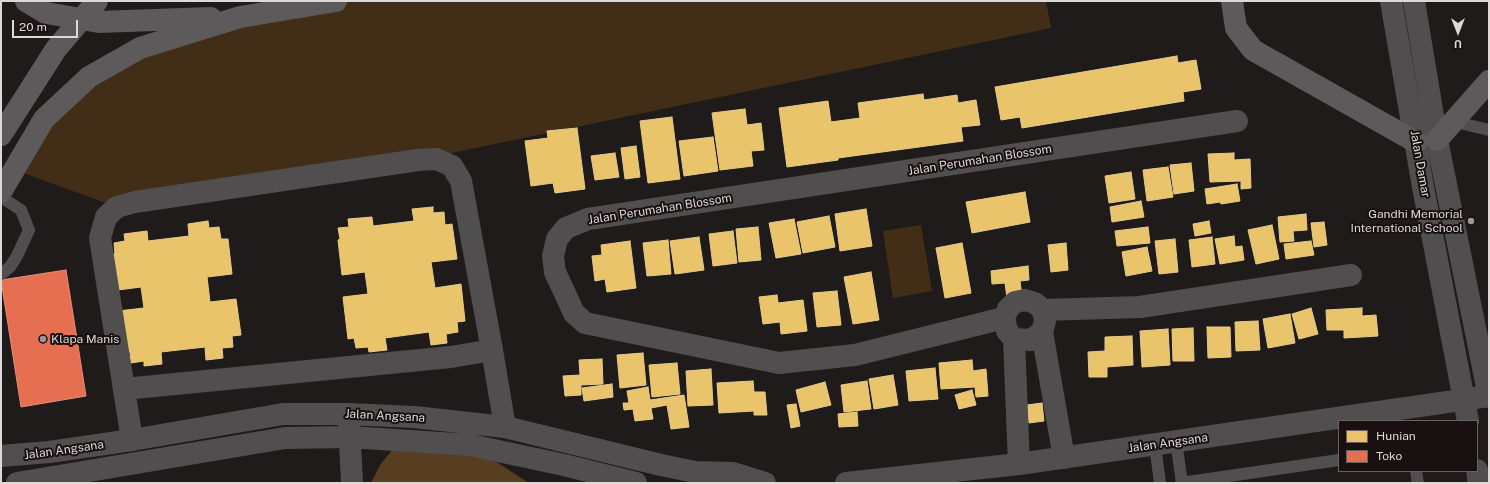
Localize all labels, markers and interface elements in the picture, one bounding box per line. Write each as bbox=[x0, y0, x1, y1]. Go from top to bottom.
scale bar bbox=[14, 12, 80, 38]
north arrow bbox=[1438, 12, 1478, 52]
text: 20 m bbox=[19, 20, 47, 34]
text: U bbox=[1454, 38, 1462, 50]
street label: Jalan Damar bbox=[1407, 129, 1433, 199]
street label: Jalan Perumahan Blossom bbox=[907, 142, 1053, 178]
street label: Jalan Perumahan Blossom bbox=[587, 191, 733, 227]
place label: Gandhi Memorial International School bbox=[1351, 207, 1463, 235]
marker: Gandhi Memorial International School bbox=[1466, 216, 1476, 226]
place label: Klapa Manis bbox=[51, 332, 119, 346]
marker: Klapa Manis bbox=[38, 334, 48, 344]
street label: Jalan Angsana bbox=[345, 407, 425, 425]
legend bbox=[1338, 420, 1478, 472]
text: Hunian bbox=[1376, 429, 1416, 443]
street label: Jalan Angsana bbox=[1127, 430, 1209, 456]
street label: Jalan Angsana bbox=[23, 437, 105, 463]
text: Toko bbox=[1376, 449, 1402, 463]

